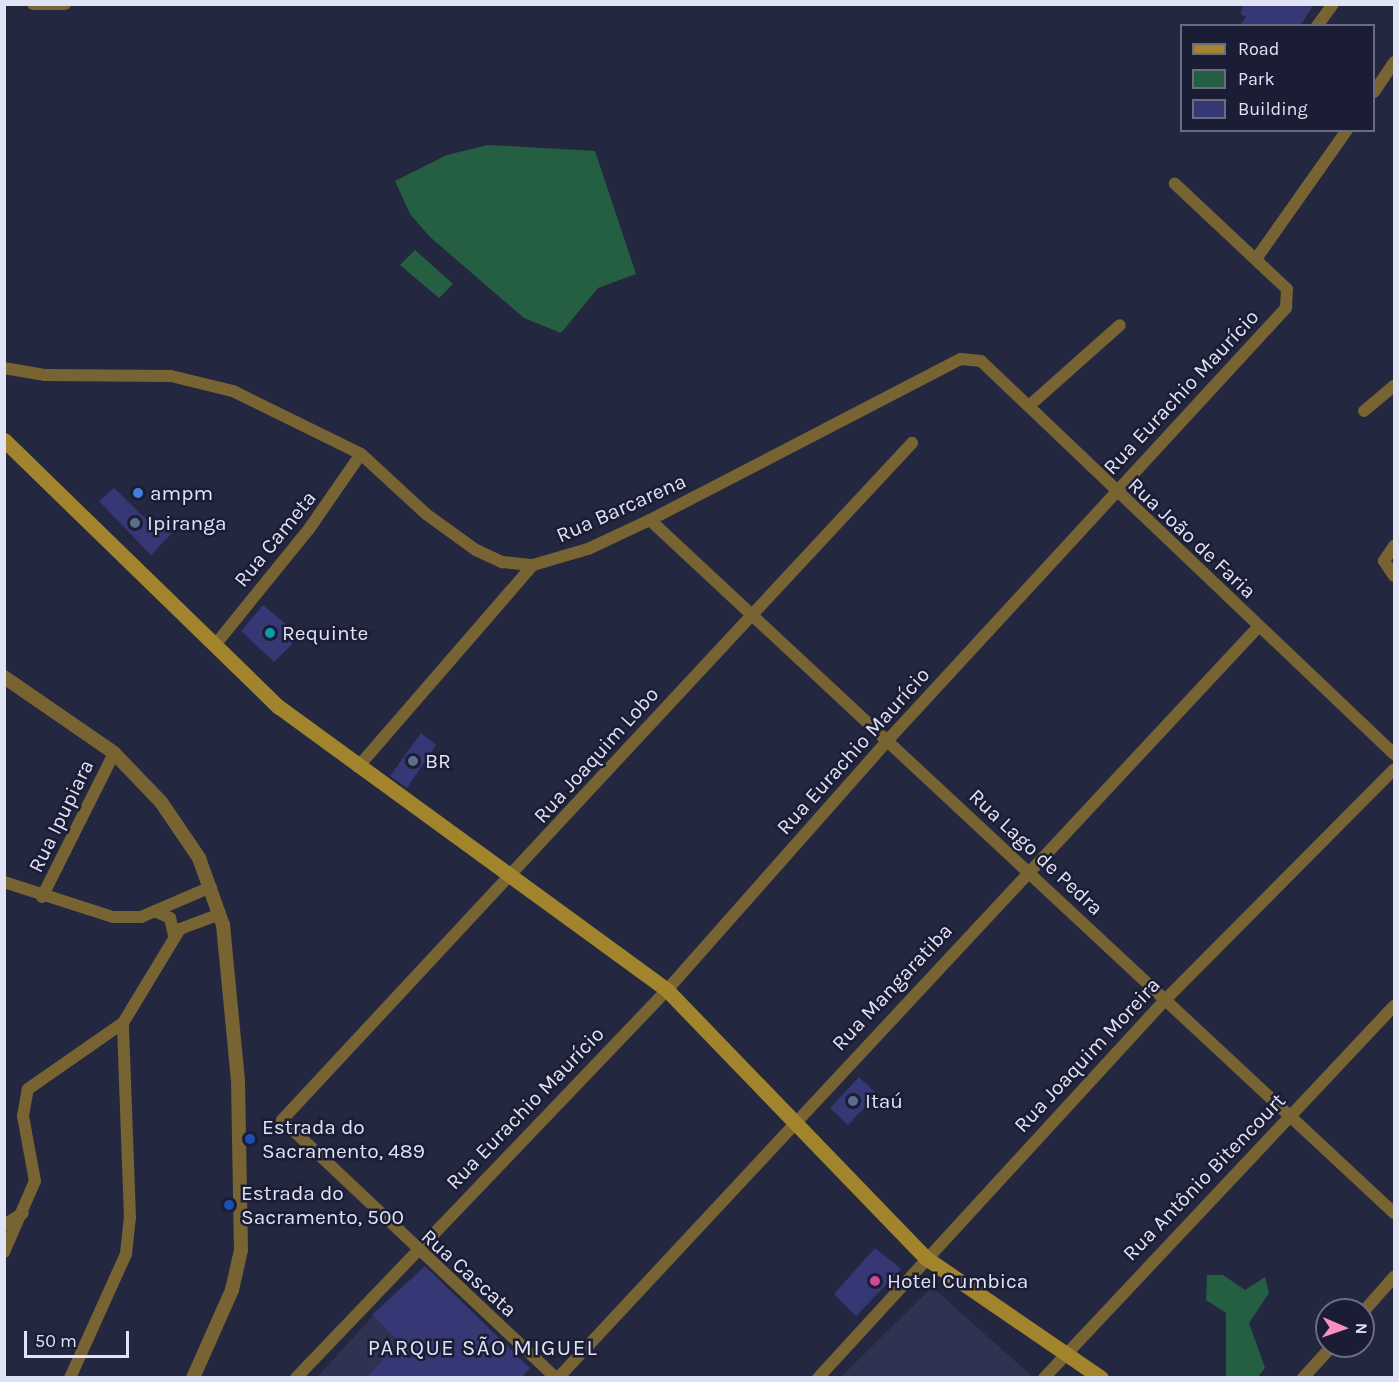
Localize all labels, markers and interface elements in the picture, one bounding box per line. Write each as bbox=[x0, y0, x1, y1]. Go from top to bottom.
legend bbox=[1180, 24, 1375, 132]
text: Road bbox=[1238, 38, 1279, 60]
text: Park bbox=[1238, 68, 1275, 90]
text: Building bbox=[1238, 98, 1308, 120]
street label: Rua Eurachio Maurício bbox=[1098, 304, 1264, 480]
street label: Rua Barcarena bbox=[552, 468, 690, 548]
street label: Rua João de Faria bbox=[1123, 472, 1261, 604]
place label: ampm bbox=[150, 480, 213, 506]
marker: ampm bbox=[131, 486, 145, 500]
street label: Rua Cameta bbox=[229, 486, 321, 592]
place label: Ipiranga bbox=[147, 510, 227, 536]
marker: Ipiranga bbox=[128, 516, 142, 530]
place label: Requinte bbox=[282, 620, 368, 646]
marker: Requinte bbox=[263, 626, 277, 640]
street label: Rua Eurachio Maurício bbox=[771, 662, 935, 840]
street label: Rua Joaquim Lobo bbox=[528, 682, 664, 828]
place label: BR bbox=[425, 748, 451, 774]
marker: BR bbox=[406, 754, 420, 768]
street label: Rua Ipupiara bbox=[23, 756, 99, 876]
street label: Rua Lago de Pedra bbox=[964, 783, 1108, 921]
street label: Rua Mangaratiba bbox=[827, 918, 957, 1056]
street label: Rua Joaquim Moreira bbox=[1009, 972, 1165, 1138]
street label: Rua Eurachio Maurício bbox=[441, 1021, 609, 1195]
place label: Itaú bbox=[865, 1088, 903, 1114]
street label: Rua Antônio Bitencourt bbox=[1118, 1088, 1290, 1266]
marker: Itaú bbox=[846, 1094, 860, 1108]
place label: Estrada do Sacramento, 489 bbox=[262, 1114, 425, 1164]
marker: Estrada do Sacramento, 489 bbox=[243, 1132, 257, 1146]
place label: Estrada do Sacramento, 500 bbox=[241, 1180, 404, 1230]
marker: Estrada do Sacramento, 500 bbox=[222, 1198, 236, 1212]
street label: Rua Cascata bbox=[416, 1224, 522, 1322]
place label: Hotel Cumbica bbox=[887, 1268, 1028, 1294]
marker: Hotel Cumbica bbox=[868, 1274, 882, 1288]
north arrow bbox=[1315, 1298, 1375, 1358]
scale bar bbox=[27, 1319, 132, 1357]
text: N bbox=[1352, 1322, 1371, 1335]
text: 50 m bbox=[35, 1330, 77, 1352]
district label: PARQUE SÃO MIGUEL bbox=[368, 1336, 598, 1362]

